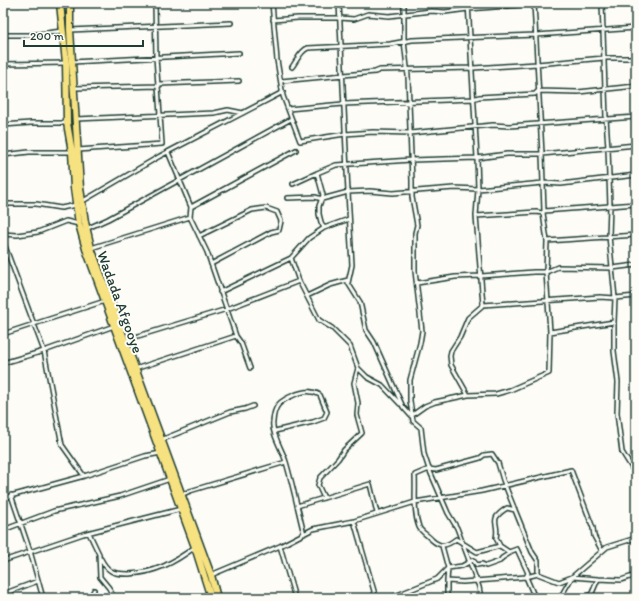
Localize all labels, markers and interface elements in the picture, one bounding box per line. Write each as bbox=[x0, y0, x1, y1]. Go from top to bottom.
scale bar bbox=[24, 22, 143, 48]
text: 200 m bbox=[30, 29, 64, 43]
street label: Wadada Afgooye bbox=[93, 248, 147, 356]

